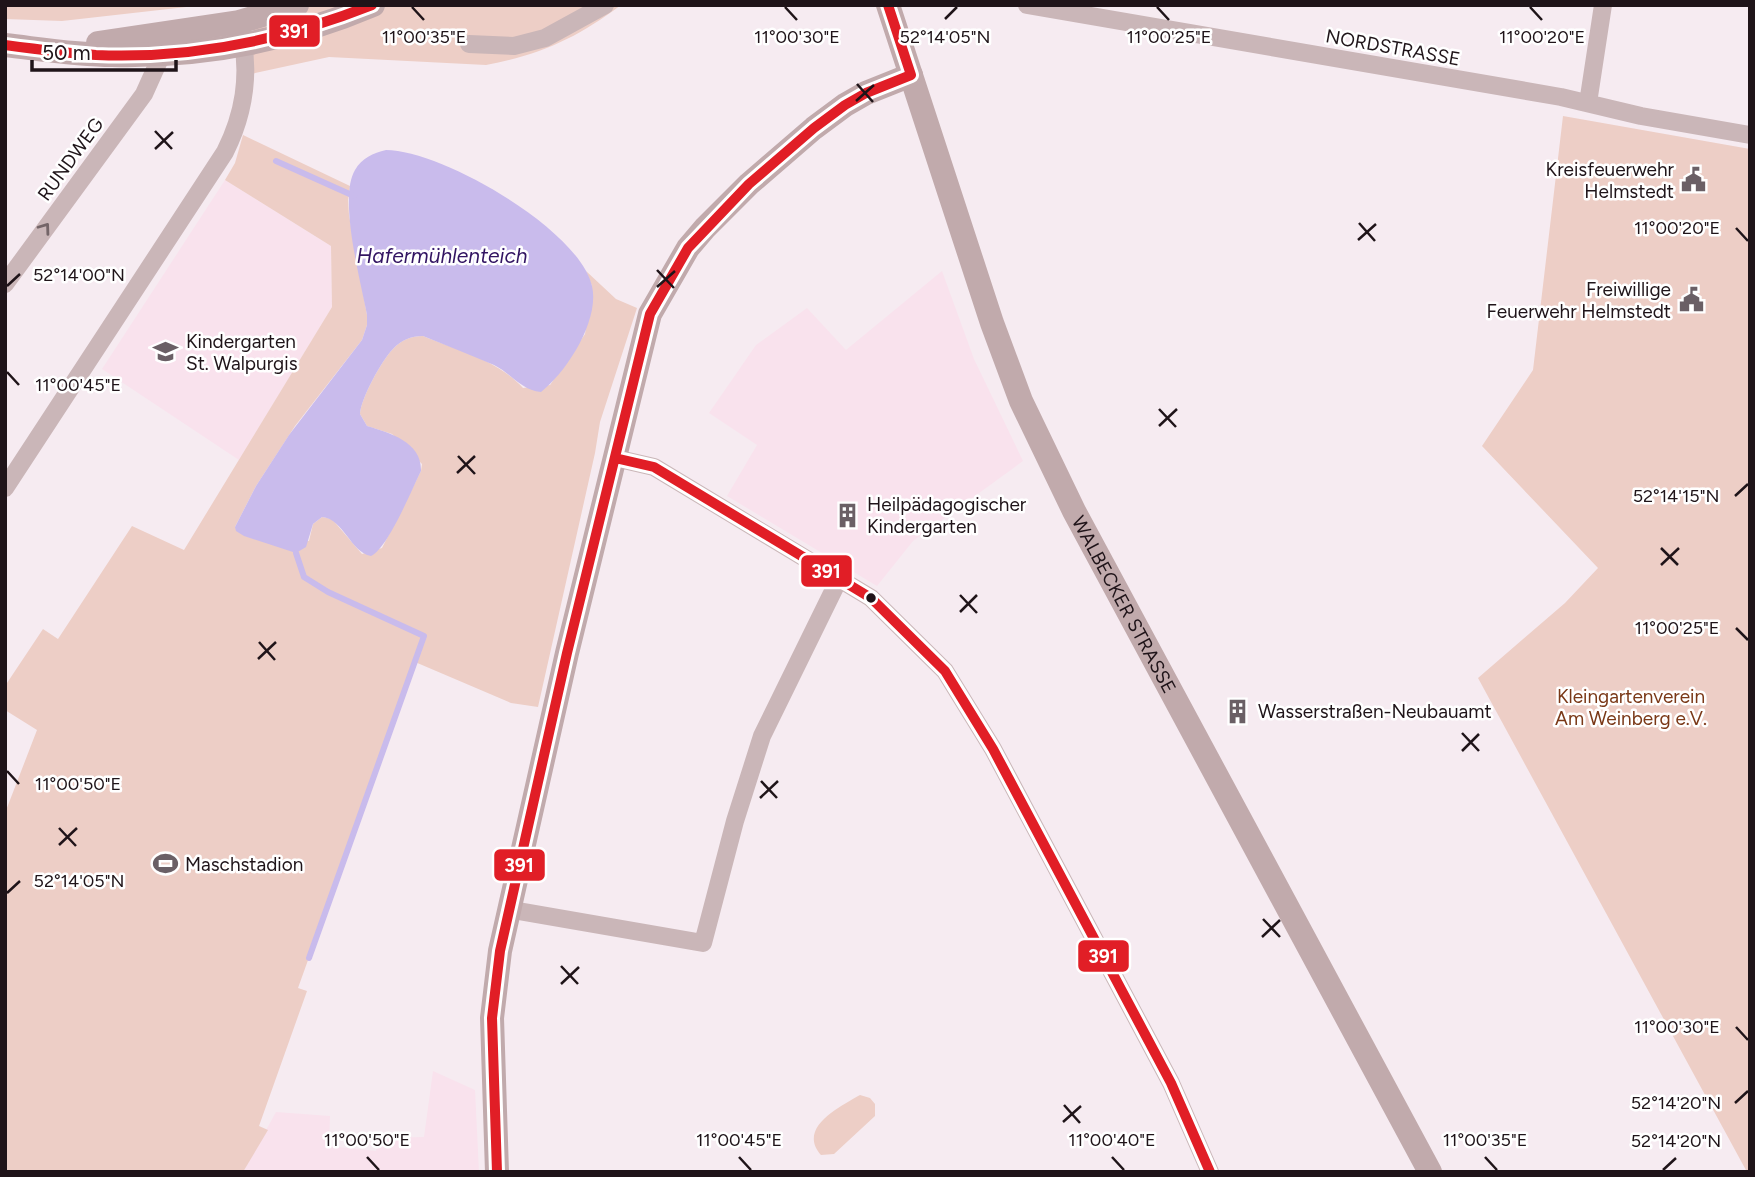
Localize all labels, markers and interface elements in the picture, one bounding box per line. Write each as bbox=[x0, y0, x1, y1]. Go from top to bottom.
line badge: 391 bbox=[268, 14, 321, 48]
text: 391 bbox=[279, 20, 309, 43]
street label: NORDSTRASSE bbox=[1324, 24, 1462, 71]
text: 11°00'35"E bbox=[382, 26, 466, 48]
text: 11°00'30"E bbox=[754, 26, 840, 48]
text: 52°14'05"N bbox=[900, 26, 990, 48]
text: 11°00'25"E bbox=[1126, 26, 1212, 48]
text: 11°00'20"E bbox=[1499, 26, 1585, 48]
scale bar bbox=[32, 28, 175, 72]
text: 50 m bbox=[42, 40, 91, 65]
street label: RUNDWEG bbox=[33, 113, 108, 205]
place label: Kreisfeuerwehr Helmstedt bbox=[1546, 158, 1675, 203]
public building icon: Kreisfeuerwehr Helmstedt bbox=[1680, 166, 1708, 194]
text: 11°00'20"E bbox=[1634, 217, 1720, 239]
one-way arrow bbox=[37, 223, 50, 236]
water label: Hafermühlenteich bbox=[356, 243, 528, 268]
text: 52°14'00"N bbox=[33, 264, 125, 286]
place label: Freiwillige Feuerwehr Helmstedt bbox=[1487, 278, 1671, 323]
public building icon: Freiwillige Feuerwehr Helmstedt bbox=[1677, 286, 1705, 314]
place label: Kindergarten St. Walpurgis bbox=[186, 330, 298, 375]
school or university icon: Kindergarten St. Walpurgis bbox=[152, 338, 180, 366]
text: 11°00'45"E bbox=[35, 374, 121, 396]
text: 52°14'15"N bbox=[1633, 485, 1719, 507]
place label: Heilpädagogischer Kindergarten bbox=[867, 493, 1027, 538]
building icon: Heilpädagogischer Kindergarten bbox=[833, 501, 861, 529]
street label: WALBECKER STRASSE bbox=[1067, 512, 1181, 697]
line badge: 391 bbox=[800, 554, 853, 588]
text: 391 bbox=[811, 560, 841, 583]
unlabelled marker bbox=[864, 591, 878, 605]
text: 11°00'25"E bbox=[1634, 617, 1720, 639]
park label: Kleingartenverein Am Weinberg e.V. bbox=[1555, 685, 1707, 730]
building icon: Wasserstraßen-Neubauamt bbox=[1224, 697, 1252, 725]
place label: Wasserstraßen-Neubauamt bbox=[1258, 700, 1492, 723]
text: 11°00'50"E bbox=[35, 773, 121, 795]
line badge: 391 bbox=[493, 848, 546, 882]
sports icon: Maschstadion bbox=[151, 850, 179, 878]
place label: Maschstadion bbox=[185, 853, 303, 876]
text: 391 bbox=[504, 854, 534, 877]
text: 52°14'05"N bbox=[34, 870, 124, 892]
line badge: 391 bbox=[1077, 939, 1130, 973]
text: 391 bbox=[1088, 945, 1118, 968]
text: 11°00'30"E bbox=[1634, 1016, 1720, 1038]
text: 52°14'20"N bbox=[1631, 1092, 1721, 1114]
text: 11°00'50"E bbox=[324, 1129, 410, 1151]
text: 11°00'45"E bbox=[696, 1129, 782, 1151]
text: 11°00'40"E bbox=[1068, 1129, 1156, 1151]
text: 11°00'35"E bbox=[1443, 1129, 1527, 1151]
text: 52°14'20"N bbox=[1631, 1130, 1721, 1152]

